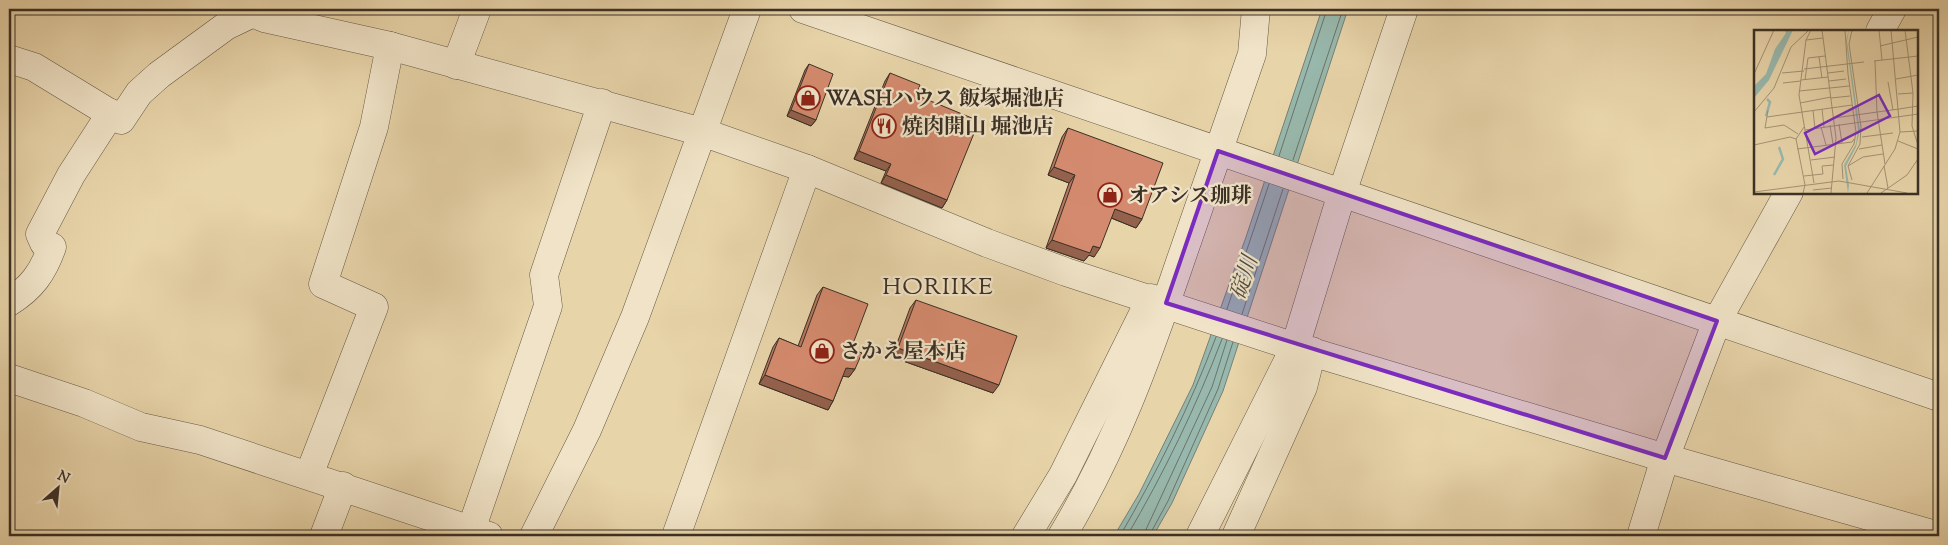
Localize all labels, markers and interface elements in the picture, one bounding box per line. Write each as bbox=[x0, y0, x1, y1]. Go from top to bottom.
inset map bbox=[1754, 30, 1918, 194]
shop icon: WASHハウス 飯塚堀池店 bbox=[795, 85, 821, 111]
place label: WASHハウス 飯塚堀池店 bbox=[826, 85, 1064, 115]
restaurant icon: 焼肉開山 堀池店 bbox=[871, 113, 897, 139]
place label: 焼肉開山 堀池店 bbox=[902, 113, 1053, 143]
shop icon: オアシス珈琲 bbox=[1097, 182, 1123, 208]
place label: オアシス珈琲 bbox=[1128, 182, 1252, 212]
water label: 碇川 bbox=[1224, 250, 1268, 304]
district label: HORIIKE bbox=[882, 271, 994, 305]
shop icon: さかえ屋本店 bbox=[809, 338, 835, 364]
place label: さかえ屋本店 bbox=[840, 338, 966, 368]
north arrow bbox=[32, 462, 82, 512]
text: N bbox=[53, 467, 73, 490]

